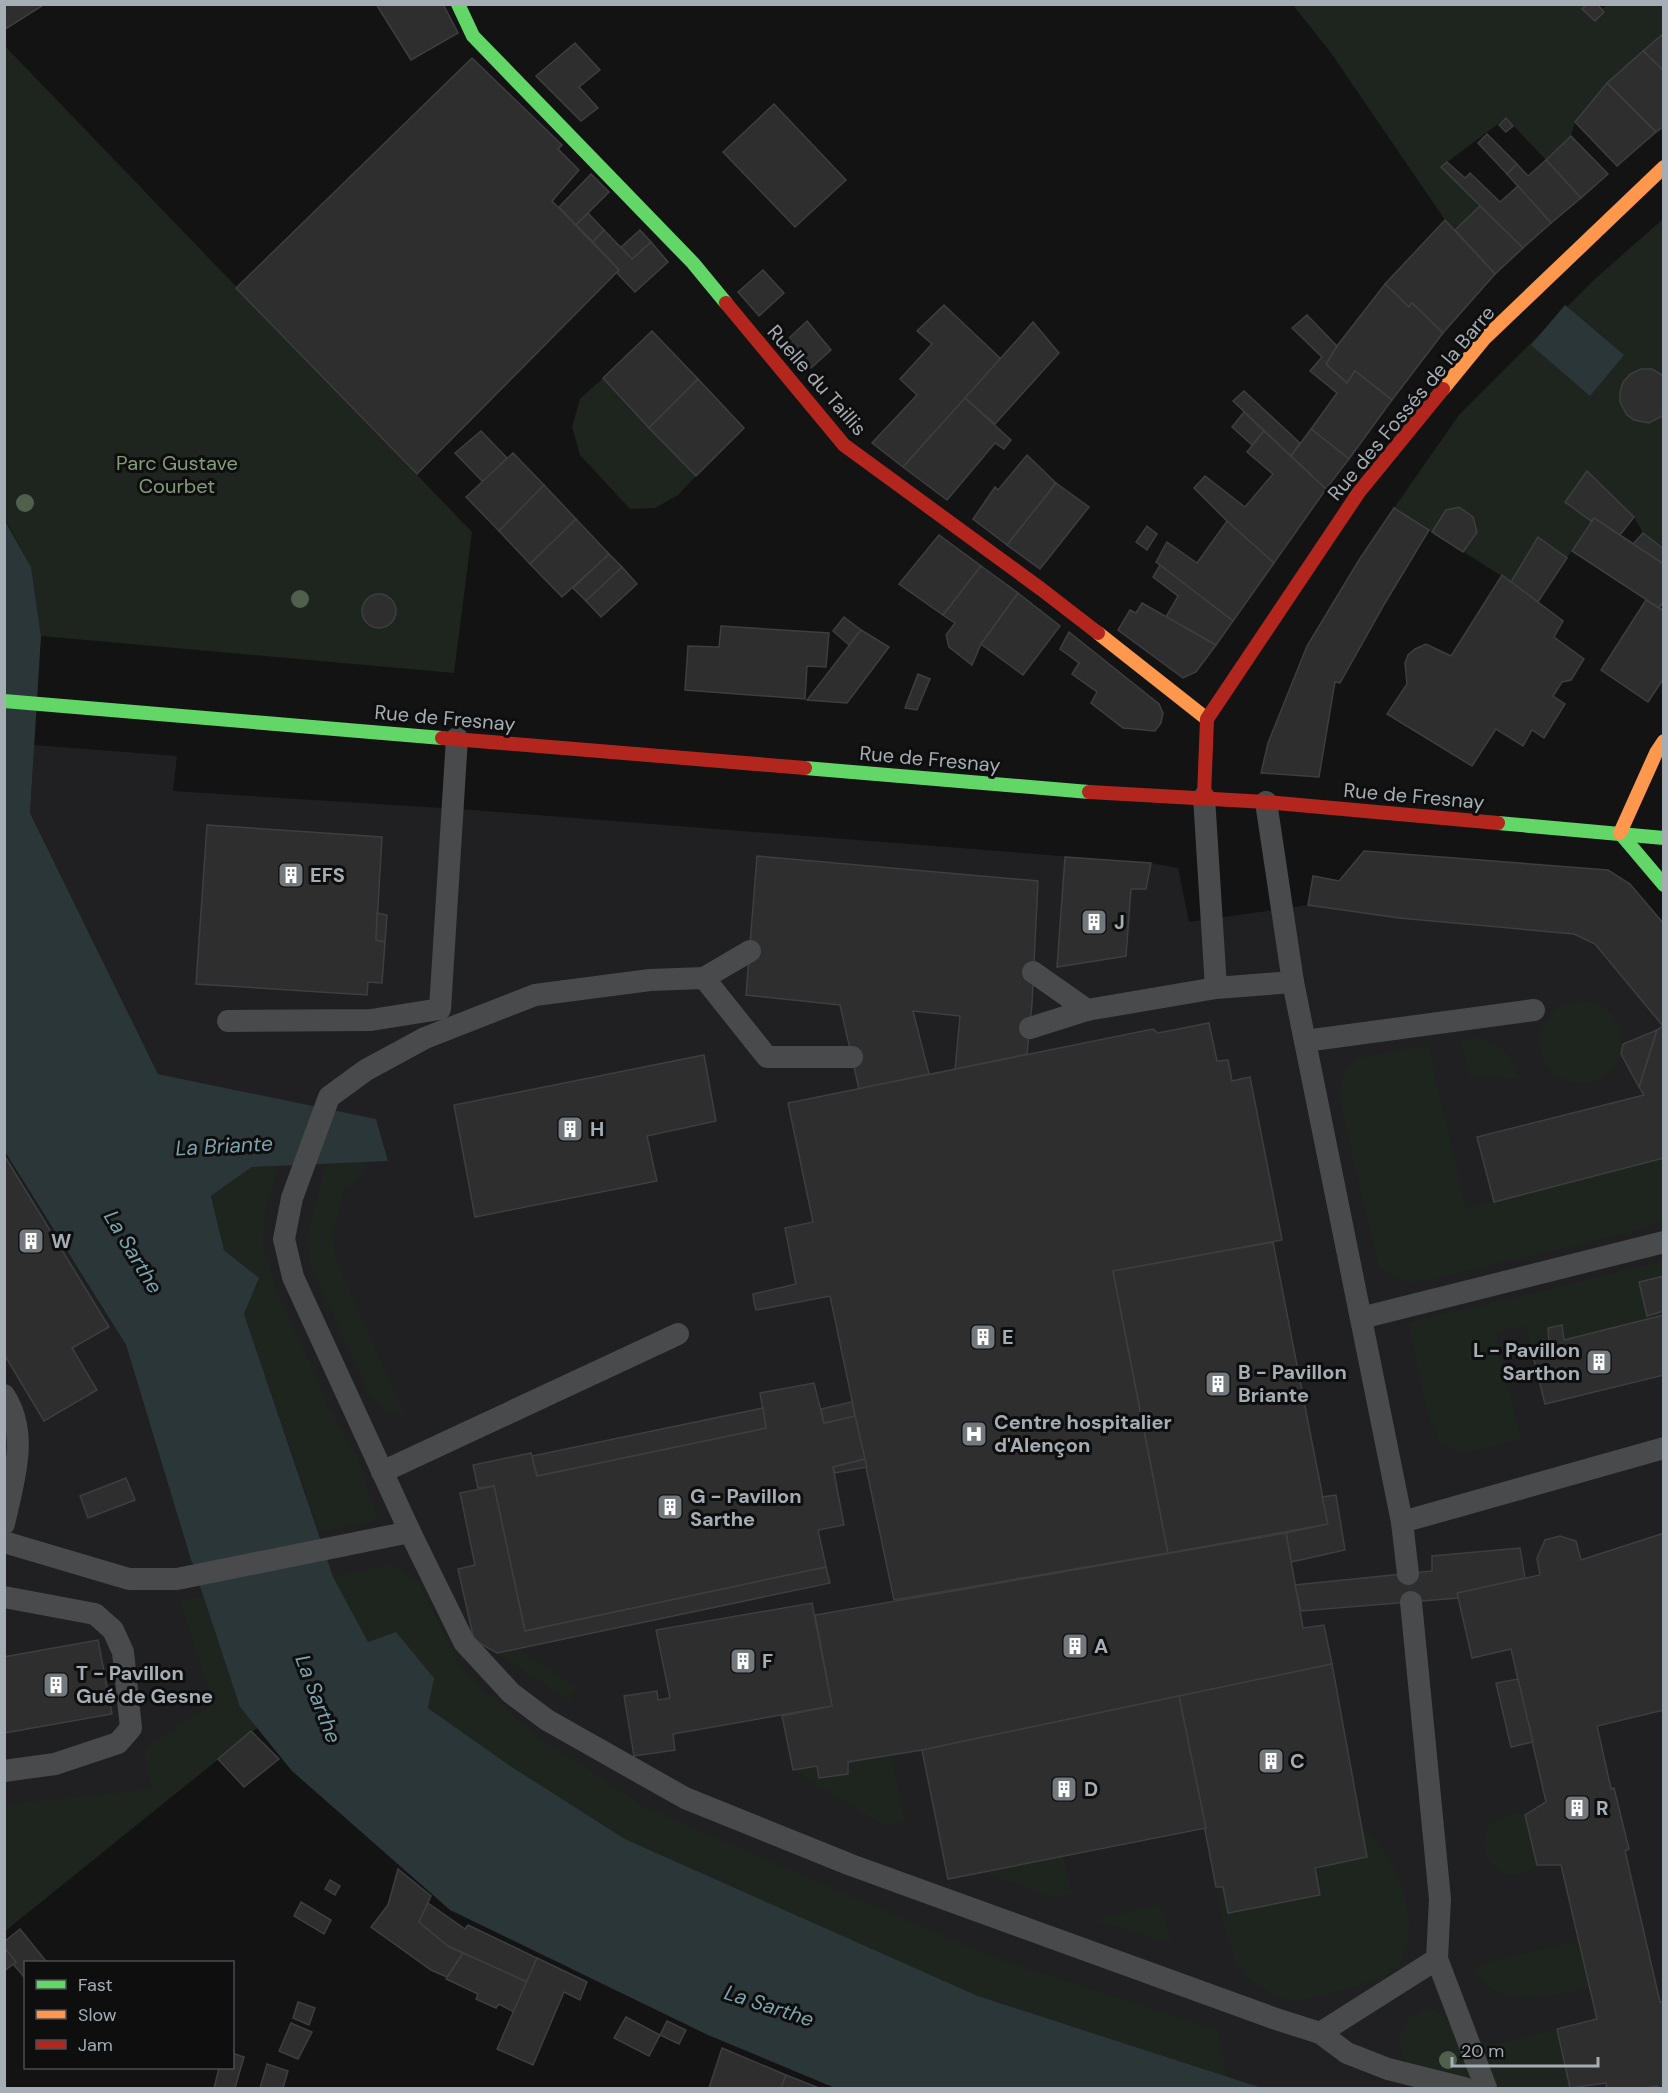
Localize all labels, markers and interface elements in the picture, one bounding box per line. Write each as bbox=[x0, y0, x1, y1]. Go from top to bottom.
street label: Rue des Fossés de la Barre bbox=[1322, 300, 1500, 506]
street label: Ruelle du Taillis bbox=[762, 319, 872, 441]
park label: Parc Gustave Courbet bbox=[116, 450, 238, 499]
street label: Rue de Fresnay bbox=[373, 699, 517, 737]
street label: Rue de Fresnay bbox=[858, 740, 1002, 778]
street label: Rue de Fresnay bbox=[1342, 777, 1486, 815]
building icon: EFS bbox=[276, 860, 306, 890]
place label: EFS bbox=[310, 862, 345, 888]
building icon: J bbox=[1079, 907, 1109, 937]
place label: J bbox=[1114, 909, 1125, 935]
building icon: H bbox=[555, 1114, 585, 1144]
place label: H bbox=[590, 1116, 604, 1142]
water label: La Briante bbox=[175, 1129, 273, 1163]
water label: La Sarthe bbox=[97, 1205, 169, 1299]
building icon: W bbox=[16, 1226, 46, 1256]
place label: W bbox=[51, 1228, 71, 1254]
building icon: E bbox=[968, 1322, 998, 1352]
place label: E bbox=[1002, 1324, 1014, 1350]
place label: L - Pavillon Sarthon bbox=[1473, 1337, 1580, 1386]
building icon: L - Pavillon Sarthon bbox=[1584, 1347, 1614, 1377]
place label: B - Pavillon Briante bbox=[1238, 1359, 1347, 1408]
building icon: B - Pavillon Briante bbox=[1203, 1369, 1233, 1399]
place label: Centre hospitalier d'Alençon bbox=[994, 1409, 1172, 1458]
hospital icon: Centre hospitalier d'Alençon bbox=[959, 1419, 989, 1449]
place label: G - Pavillon Sarthe bbox=[690, 1483, 802, 1532]
building icon: G - Pavillon Sarthe bbox=[655, 1492, 685, 1522]
building icon: A bbox=[1060, 1631, 1090, 1661]
place label: A bbox=[1094, 1633, 1108, 1659]
building icon: F bbox=[728, 1646, 758, 1676]
place label: F bbox=[762, 1648, 773, 1674]
water label: La Sarthe bbox=[288, 1651, 348, 1747]
place label: T - Pavillon Gué de Gesne bbox=[76, 1660, 213, 1709]
building icon: T - Pavillon Gué de Gesne bbox=[41, 1670, 71, 1700]
building icon: C bbox=[1256, 1746, 1286, 1776]
place label: C bbox=[1290, 1748, 1305, 1774]
building icon: D bbox=[1049, 1774, 1079, 1804]
place label: D bbox=[1084, 1776, 1098, 1802]
building icon: R bbox=[1562, 1793, 1592, 1823]
place label: R bbox=[1596, 1795, 1609, 1821]
legend bbox=[24, 1961, 234, 2069]
text: Fast bbox=[78, 1973, 113, 1997]
water label: La Sarthe bbox=[721, 1978, 817, 2034]
text: Slow bbox=[78, 2003, 117, 2027]
scale bar bbox=[1452, 2030, 1598, 2068]
text: Jam bbox=[78, 2033, 113, 2057]
text: 20 m bbox=[1461, 2039, 1504, 2063]

